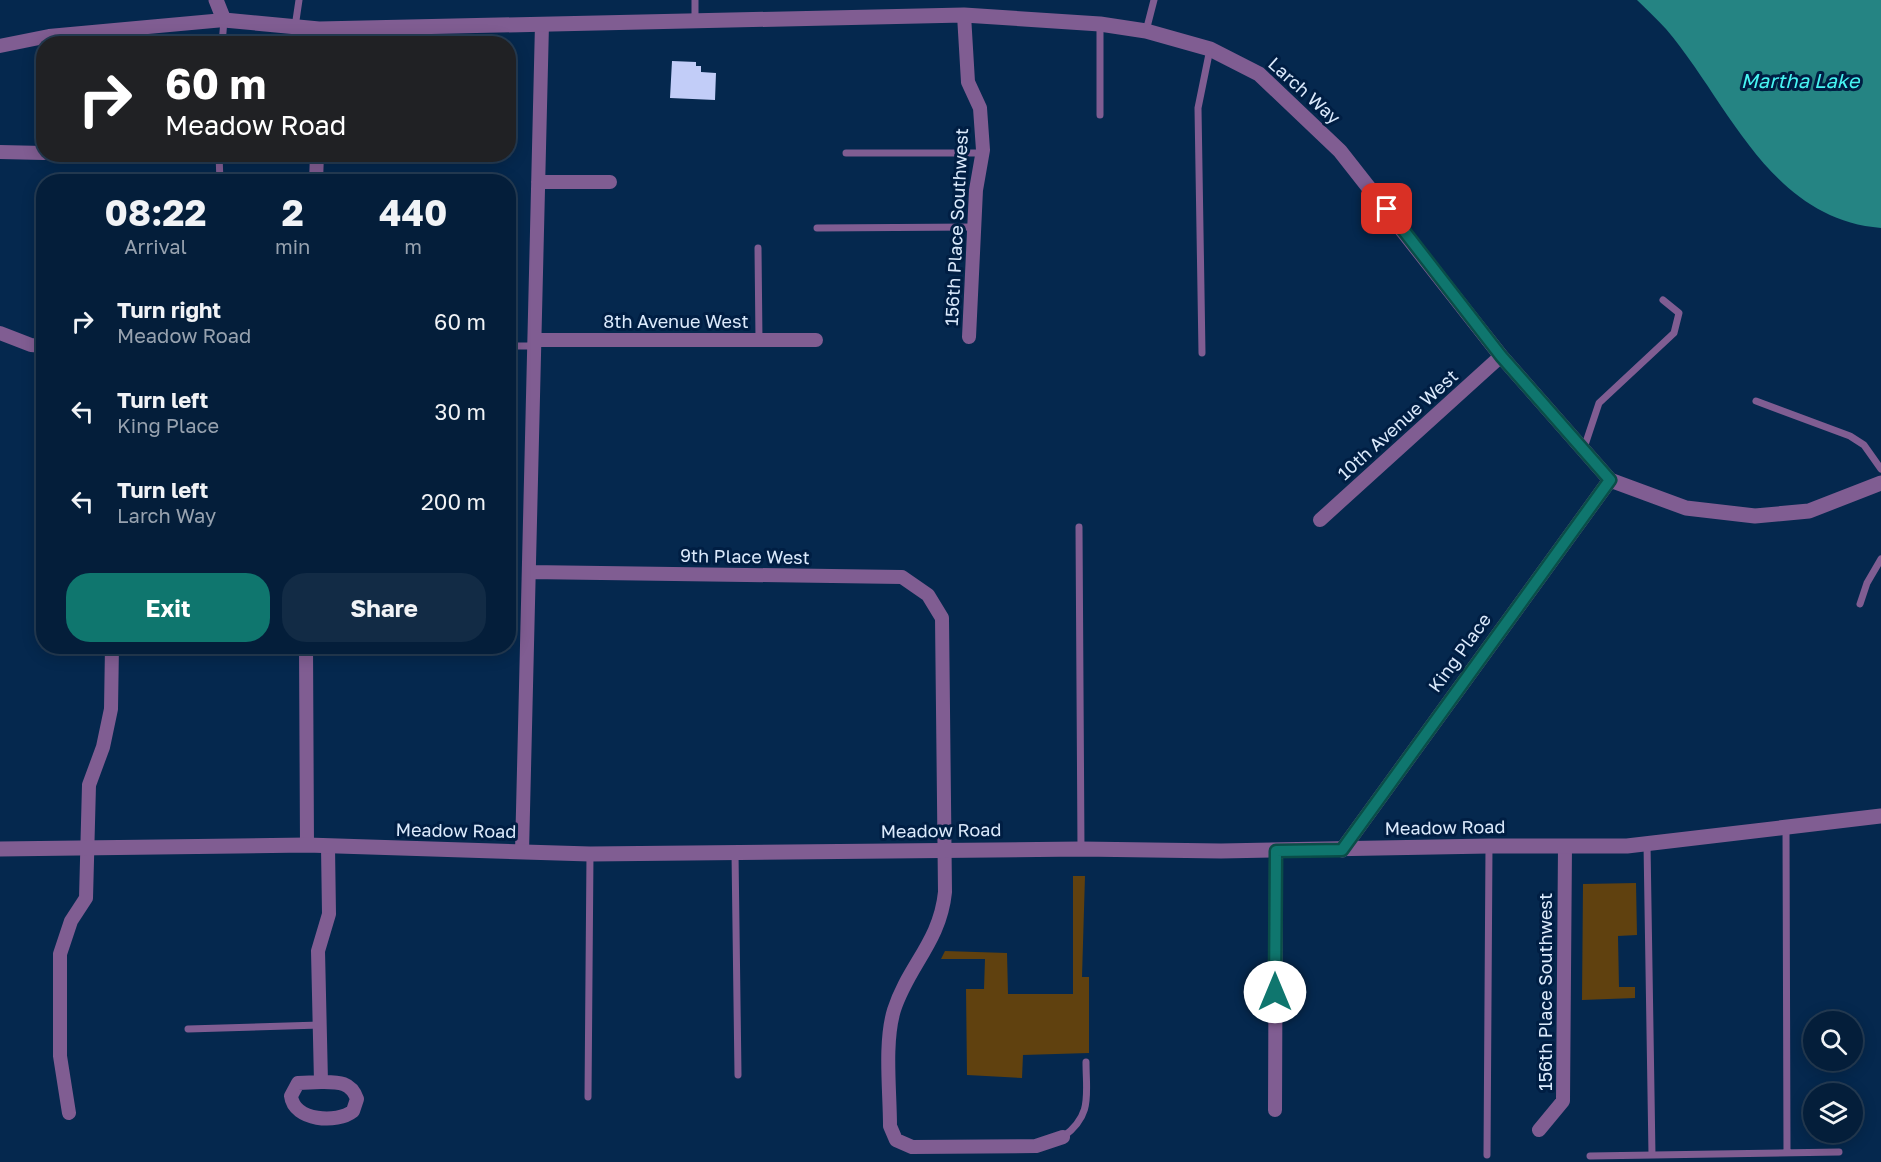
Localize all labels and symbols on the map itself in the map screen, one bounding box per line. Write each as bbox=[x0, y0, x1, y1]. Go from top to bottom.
street label: Larch Way bbox=[1264, 52, 1345, 128]
water label: Martha Lake bbox=[1741, 68, 1861, 92]
street label: 156th Place Southwest bbox=[940, 127, 972, 326]
pin bbox=[1361, 183, 1412, 234]
street label: 8th Avenue West bbox=[603, 310, 749, 332]
street label: 10th Avenue West bbox=[1333, 364, 1462, 484]
street label: 9th Place West bbox=[680, 544, 810, 568]
street label: King Place bbox=[1423, 609, 1495, 696]
street label: Meadow Road bbox=[1384, 815, 1506, 839]
street label: Meadow Road bbox=[395, 818, 517, 842]
street label: Meadow Road bbox=[880, 818, 1002, 842]
street label: 156th Place Southwest bbox=[1534, 893, 1556, 1091]
position arrow bbox=[1243, 960, 1307, 1024]

